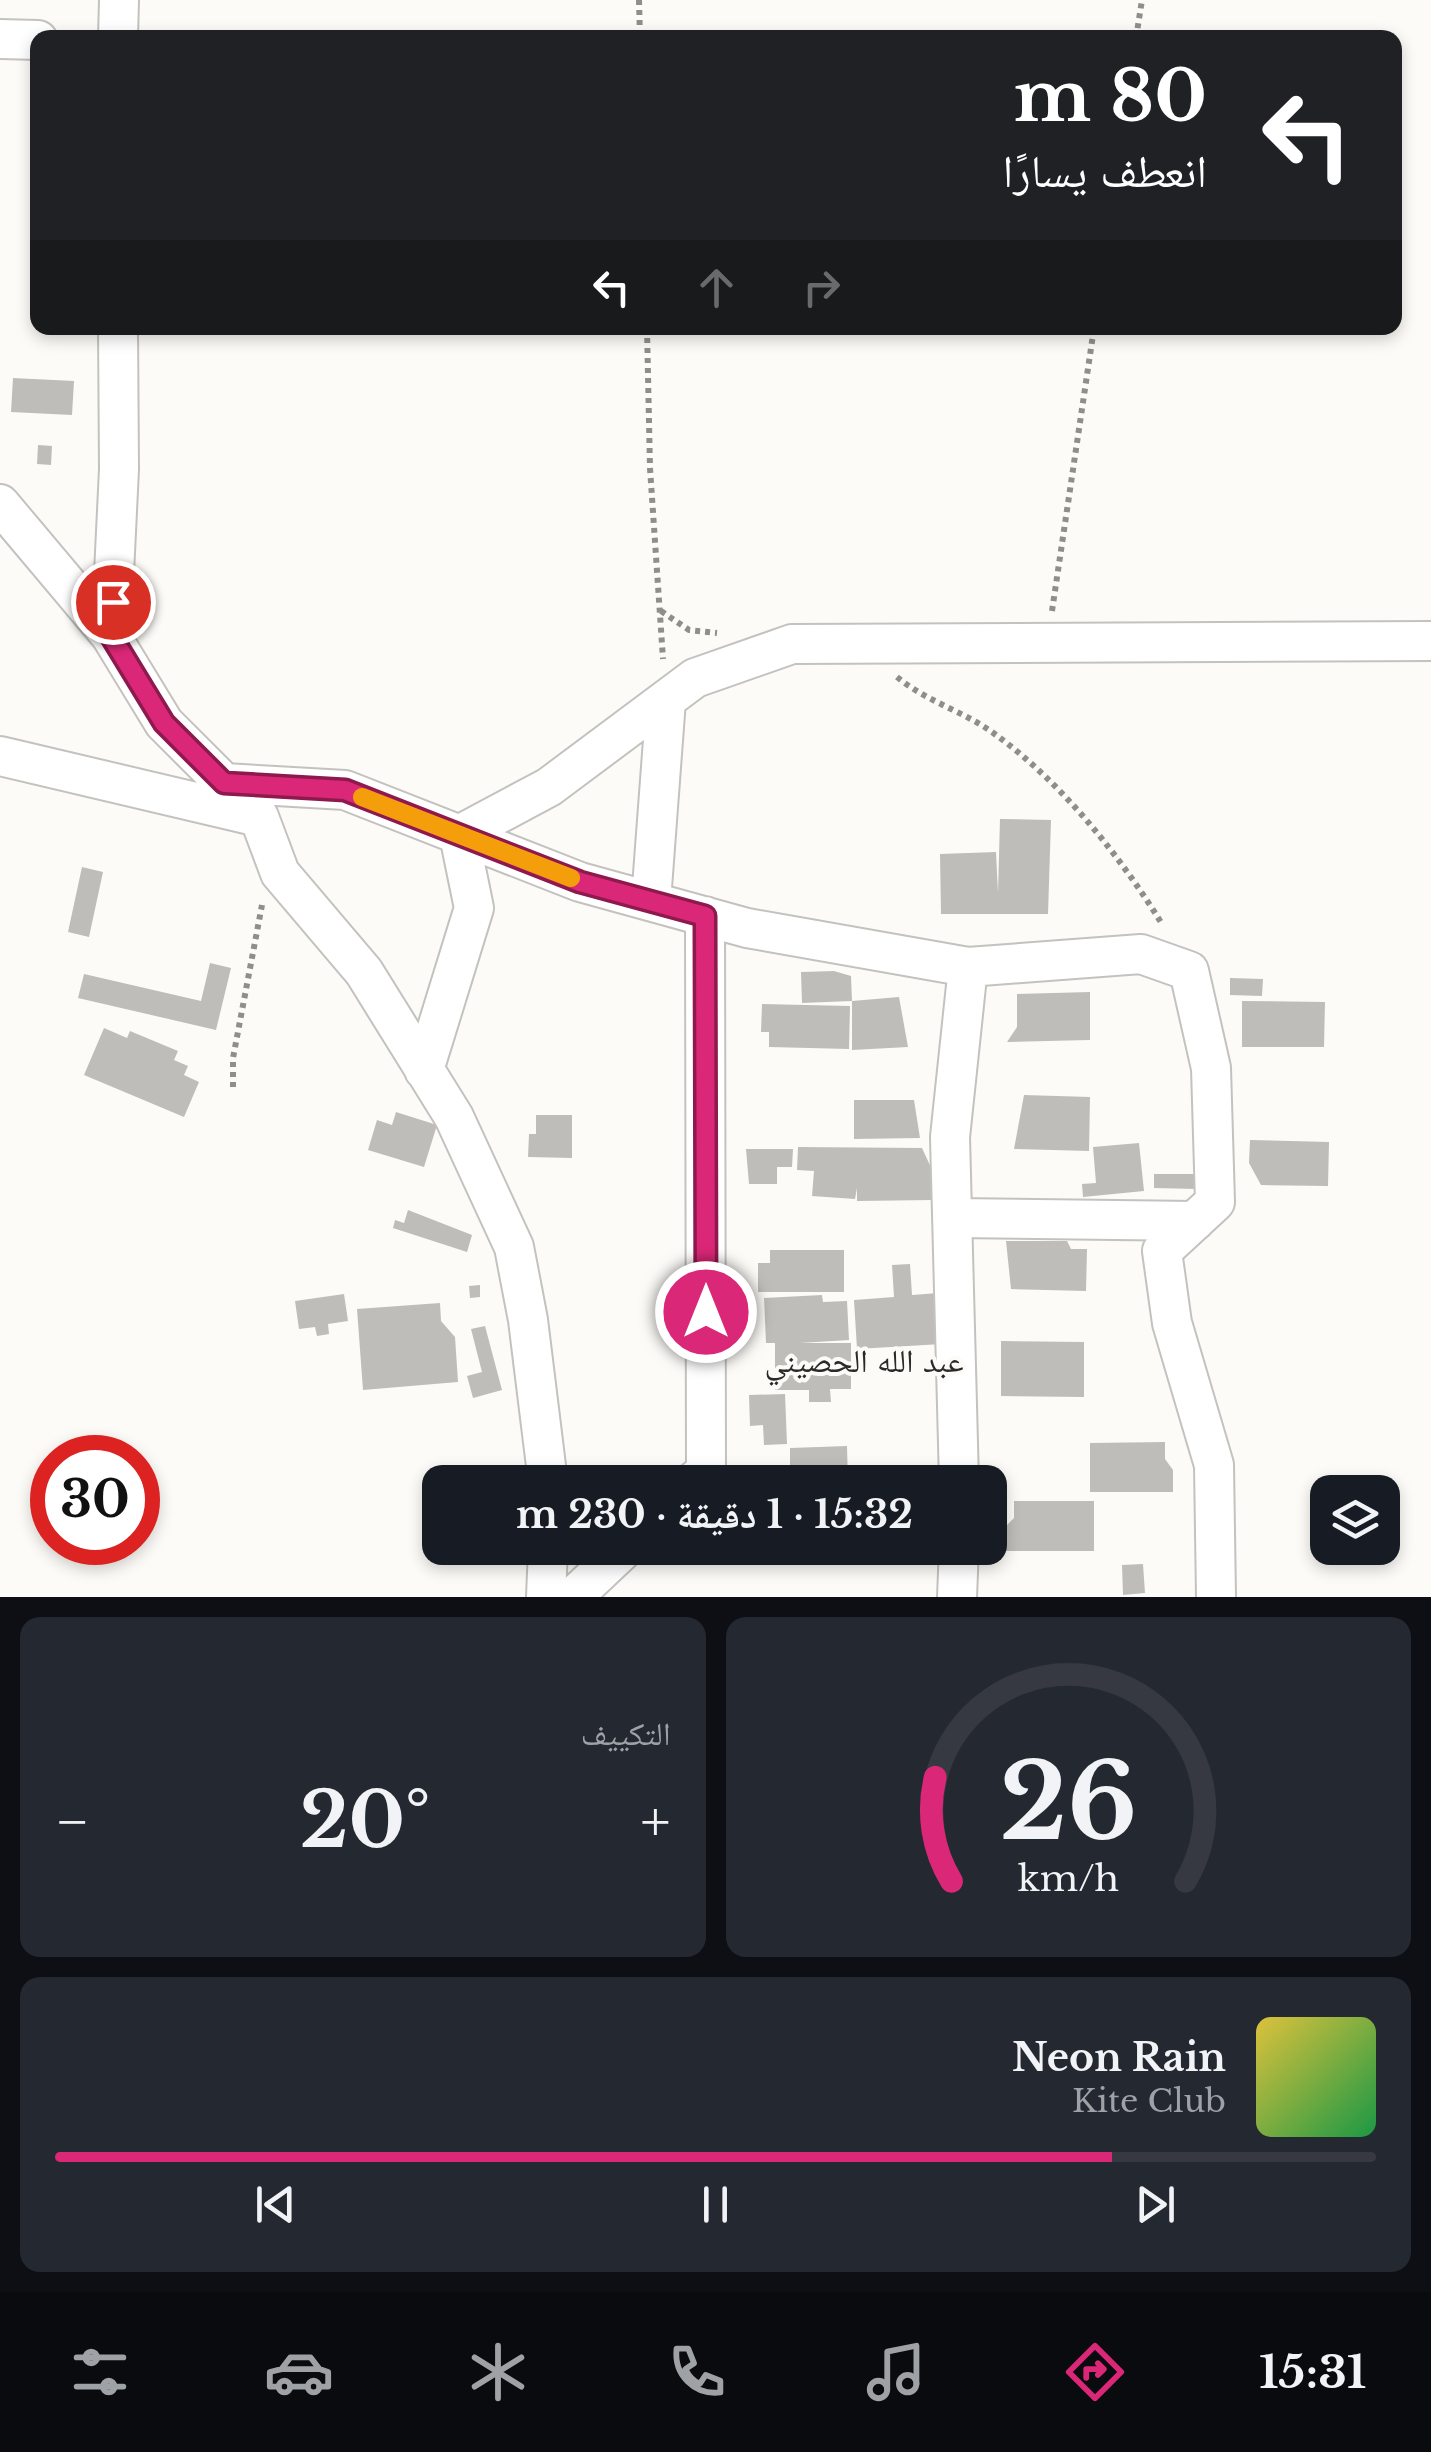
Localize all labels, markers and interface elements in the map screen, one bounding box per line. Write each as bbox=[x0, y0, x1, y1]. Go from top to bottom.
text: 80 m bbox=[1014, 53, 1207, 140]
icon: left bbox=[1242, 70, 1372, 200]
text: انعطف يسارًا bbox=[1003, 143, 1207, 199]
icon: left bbox=[584, 260, 639, 315]
icon: ahead bbox=[689, 260, 744, 315]
icon: right bbox=[794, 260, 849, 315]
pin bbox=[71, 560, 156, 645]
icon: arrive bbox=[86, 575, 141, 630]
position arrow bbox=[654, 1260, 758, 1364]
district label: عبد الله الحصيني bbox=[764, 1341, 964, 1386]
speed limit sign: 30 bbox=[30, 1435, 160, 1565]
map controls bbox=[1310, 1475, 1400, 1565]
button: layers bbox=[1310, 1475, 1400, 1565]
text: 15:32 · 1 دقيقة · 230 m bbox=[516, 1491, 913, 1538]
text: التكييف bbox=[581, 1714, 671, 1754]
text: 26 bbox=[999, 1738, 1137, 1867]
text: 20° bbox=[300, 1774, 430, 1867]
text: − bbox=[55, 1788, 90, 1856]
text: + bbox=[640, 1788, 671, 1856]
text: km/h bbox=[1018, 1856, 1119, 1901]
text: Neon Rain bbox=[1012, 2034, 1226, 2081]
text: Kite Club bbox=[1072, 2081, 1226, 2121]
icon: previous bbox=[248, 2177, 303, 2232]
icon: pause bbox=[688, 2177, 743, 2232]
icon: next bbox=[1128, 2177, 1183, 2232]
icon: filters bbox=[65, 2337, 135, 2407]
icon: car bbox=[264, 2337, 334, 2407]
icon: climate bbox=[463, 2337, 533, 2407]
icon: phone bbox=[662, 2337, 732, 2407]
icon: music bbox=[861, 2337, 931, 2407]
icon: directions bbox=[1060, 2337, 1130, 2407]
text: 15:31 bbox=[1259, 2344, 1366, 2400]

